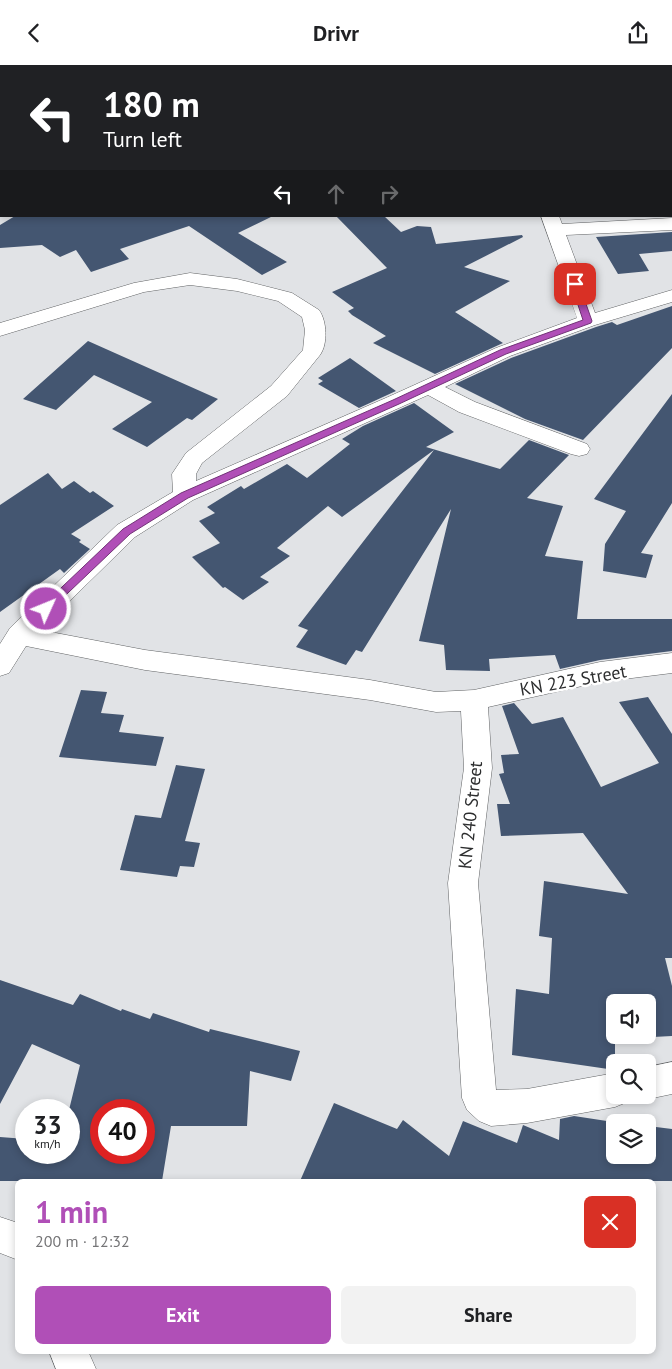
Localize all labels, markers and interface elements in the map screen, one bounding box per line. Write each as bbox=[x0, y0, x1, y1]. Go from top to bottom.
icon: back bbox=[20, 19, 48, 47]
text: Drivr bbox=[313, 19, 359, 47]
icon: share bbox=[624, 19, 652, 47]
text: 180 m bbox=[103, 81, 200, 127]
icon: left bbox=[20, 85, 85, 150]
text: Turn left bbox=[103, 125, 182, 153]
icon: left bbox=[269, 180, 297, 208]
icon: ahead bbox=[322, 180, 350, 208]
icon: right bbox=[375, 180, 403, 208]
pin bbox=[554, 263, 596, 305]
icon: arrive bbox=[561, 270, 589, 298]
position arrow bbox=[19, 582, 71, 634]
street label: KN 223 Street bbox=[518, 659, 628, 701]
street label: KN 240 Street bbox=[453, 760, 487, 870]
map controls bbox=[606, 994, 656, 1164]
button: sound bbox=[606, 994, 656, 1044]
button: search bbox=[606, 1054, 656, 1104]
speed limit sign: 40 bbox=[90, 1099, 155, 1164]
text: 33 bbox=[33, 1109, 62, 1141]
button: layers bbox=[606, 1114, 656, 1164]
text: km/h bbox=[34, 1136, 61, 1151]
text: 1 min bbox=[35, 1192, 108, 1231]
button: close bbox=[584, 1196, 636, 1248]
text: 200 m · 12:32 bbox=[35, 1231, 130, 1251]
button: Exit bbox=[35, 1286, 331, 1344]
button: Share bbox=[341, 1286, 636, 1344]

